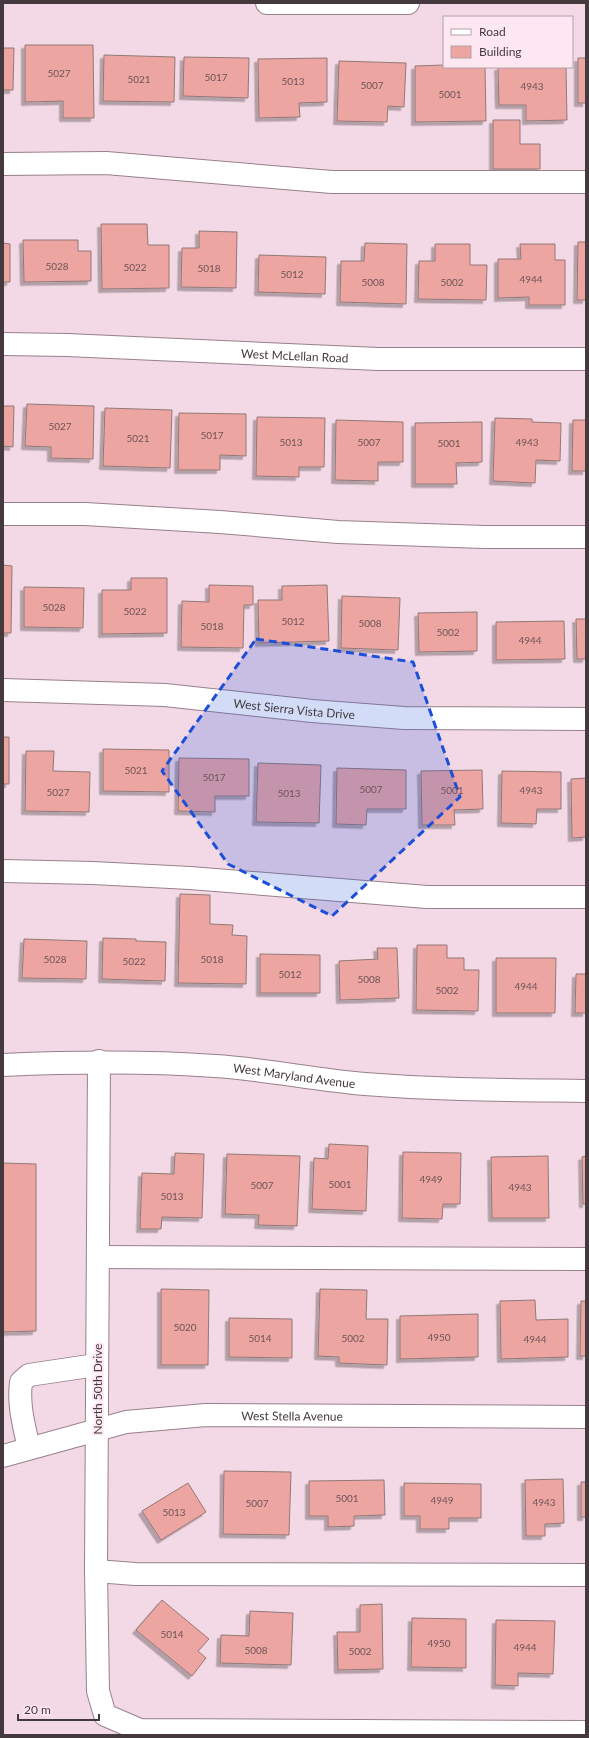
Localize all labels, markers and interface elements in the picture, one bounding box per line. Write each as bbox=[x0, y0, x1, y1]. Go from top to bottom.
legend bbox=[443, 16, 573, 68]
text: Road bbox=[479, 24, 506, 39]
text: Building bbox=[479, 44, 522, 59]
house number: 5027 bbox=[47, 67, 71, 79]
house number: 5017 bbox=[204, 71, 228, 83]
house number: 5021 bbox=[127, 73, 151, 85]
house number: 5013 bbox=[281, 75, 305, 87]
house number: 5007 bbox=[360, 79, 384, 91]
house number: 4943 bbox=[520, 80, 544, 92]
house number: 5001 bbox=[438, 88, 462, 100]
house number: 5028 bbox=[45, 260, 69, 272]
house number: 5022 bbox=[123, 261, 147, 273]
house number: 5018 bbox=[197, 262, 221, 274]
house number: 5012 bbox=[280, 268, 304, 280]
house number: 4944 bbox=[519, 273, 543, 285]
house number: 5008 bbox=[361, 276, 385, 288]
house number: 5002 bbox=[440, 276, 464, 288]
street label: West McLellan Road bbox=[241, 345, 349, 365]
house number: 5027 bbox=[48, 420, 72, 432]
house number: 5017 bbox=[200, 429, 224, 441]
house number: 5021 bbox=[126, 432, 150, 444]
house number: 5013 bbox=[279, 436, 303, 448]
house number: 5007 bbox=[357, 436, 381, 448]
house number: 4943 bbox=[515, 436, 539, 448]
house number: 5001 bbox=[437, 437, 461, 449]
house number: 5028 bbox=[42, 601, 66, 613]
house number: 5022 bbox=[123, 605, 147, 617]
house number: 5012 bbox=[281, 615, 305, 627]
house number: 5008 bbox=[358, 617, 382, 629]
house number: 5018 bbox=[200, 620, 224, 632]
house number: 5002 bbox=[436, 626, 460, 638]
house number: 4944 bbox=[518, 634, 542, 646]
street label: West Sierra Vista Drive bbox=[233, 695, 355, 722]
house number: 5021 bbox=[124, 764, 148, 776]
house number: 5017 bbox=[202, 771, 226, 783]
house number: 5007 bbox=[359, 783, 383, 795]
house number: 5001 bbox=[440, 784, 464, 796]
house number: 4943 bbox=[519, 784, 543, 796]
house number: 5027 bbox=[46, 786, 70, 798]
house number: 5013 bbox=[277, 787, 301, 799]
house number: 5028 bbox=[43, 953, 67, 965]
house number: 5018 bbox=[200, 953, 224, 965]
house number: 5022 bbox=[122, 955, 146, 967]
house number: 5012 bbox=[278, 968, 302, 980]
house number: 5008 bbox=[357, 973, 381, 985]
house number: 4944 bbox=[514, 980, 538, 992]
house number: 5002 bbox=[435, 984, 459, 996]
street label: West Maryland Avenue bbox=[233, 1060, 356, 1091]
house number: 4949 bbox=[419, 1173, 443, 1185]
house number: 5001 bbox=[328, 1178, 352, 1190]
house number: 5007 bbox=[250, 1179, 274, 1191]
house number: 4943 bbox=[508, 1181, 532, 1193]
house number: 5013 bbox=[160, 1190, 184, 1202]
house number: 5020 bbox=[173, 1321, 197, 1333]
house number: 4950 bbox=[427, 1331, 451, 1343]
house number: 5014 bbox=[248, 1332, 272, 1344]
house number: 5002 bbox=[341, 1332, 365, 1344]
house number: 4944 bbox=[523, 1333, 547, 1345]
street label: North 50th Drive bbox=[90, 1344, 105, 1434]
street label: West Stella Avenue bbox=[241, 1408, 343, 1423]
house number: 5001 bbox=[335, 1492, 359, 1504]
house number: 4949 bbox=[430, 1494, 454, 1506]
house number: 4943 bbox=[532, 1496, 556, 1508]
house number: 5007 bbox=[245, 1497, 269, 1509]
house number: 5013 bbox=[162, 1506, 186, 1518]
house number: 5014 bbox=[160, 1628, 184, 1640]
house number: 4950 bbox=[427, 1637, 451, 1649]
house number: 4944 bbox=[513, 1641, 537, 1653]
house number: 5008 bbox=[244, 1644, 268, 1656]
house number: 5002 bbox=[348, 1645, 372, 1657]
scale bar bbox=[18, 1696, 99, 1722]
text: 20 m bbox=[24, 1702, 51, 1717]

